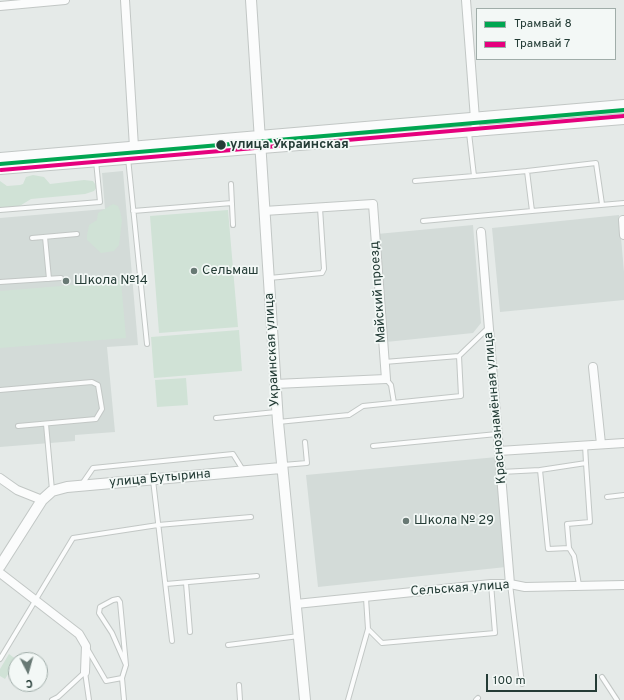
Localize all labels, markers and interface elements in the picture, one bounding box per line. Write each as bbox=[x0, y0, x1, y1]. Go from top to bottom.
legend bbox=[476, 8, 616, 60]
text: Трамвай 8 bbox=[514, 16, 572, 32]
text: Трамвай 7 bbox=[514, 36, 570, 52]
place label: улица Украинская bbox=[230, 137, 349, 153]
marker: улица Украинская bbox=[214, 138, 228, 152]
street label: Майский проезд bbox=[368, 240, 390, 344]
place label: Сельмаш bbox=[202, 263, 259, 279]
marker: Сельмаш bbox=[189, 266, 199, 276]
place label: Школа №14 bbox=[74, 273, 148, 289]
marker: Школа №14 bbox=[61, 276, 71, 286]
street label: Украинская улица bbox=[262, 293, 284, 407]
street label: Краснознамённая улица bbox=[482, 331, 510, 485]
street label: улица Бутырина bbox=[109, 467, 211, 491]
place label: Школа № 29 bbox=[414, 513, 494, 529]
marker: Школа № 29 bbox=[401, 516, 411, 526]
street label: Сельская улица bbox=[410, 578, 510, 600]
north arrow bbox=[8, 652, 48, 692]
scale bar bbox=[488, 666, 599, 692]
text: 100 m bbox=[493, 673, 526, 689]
text: С bbox=[25, 676, 33, 690]

